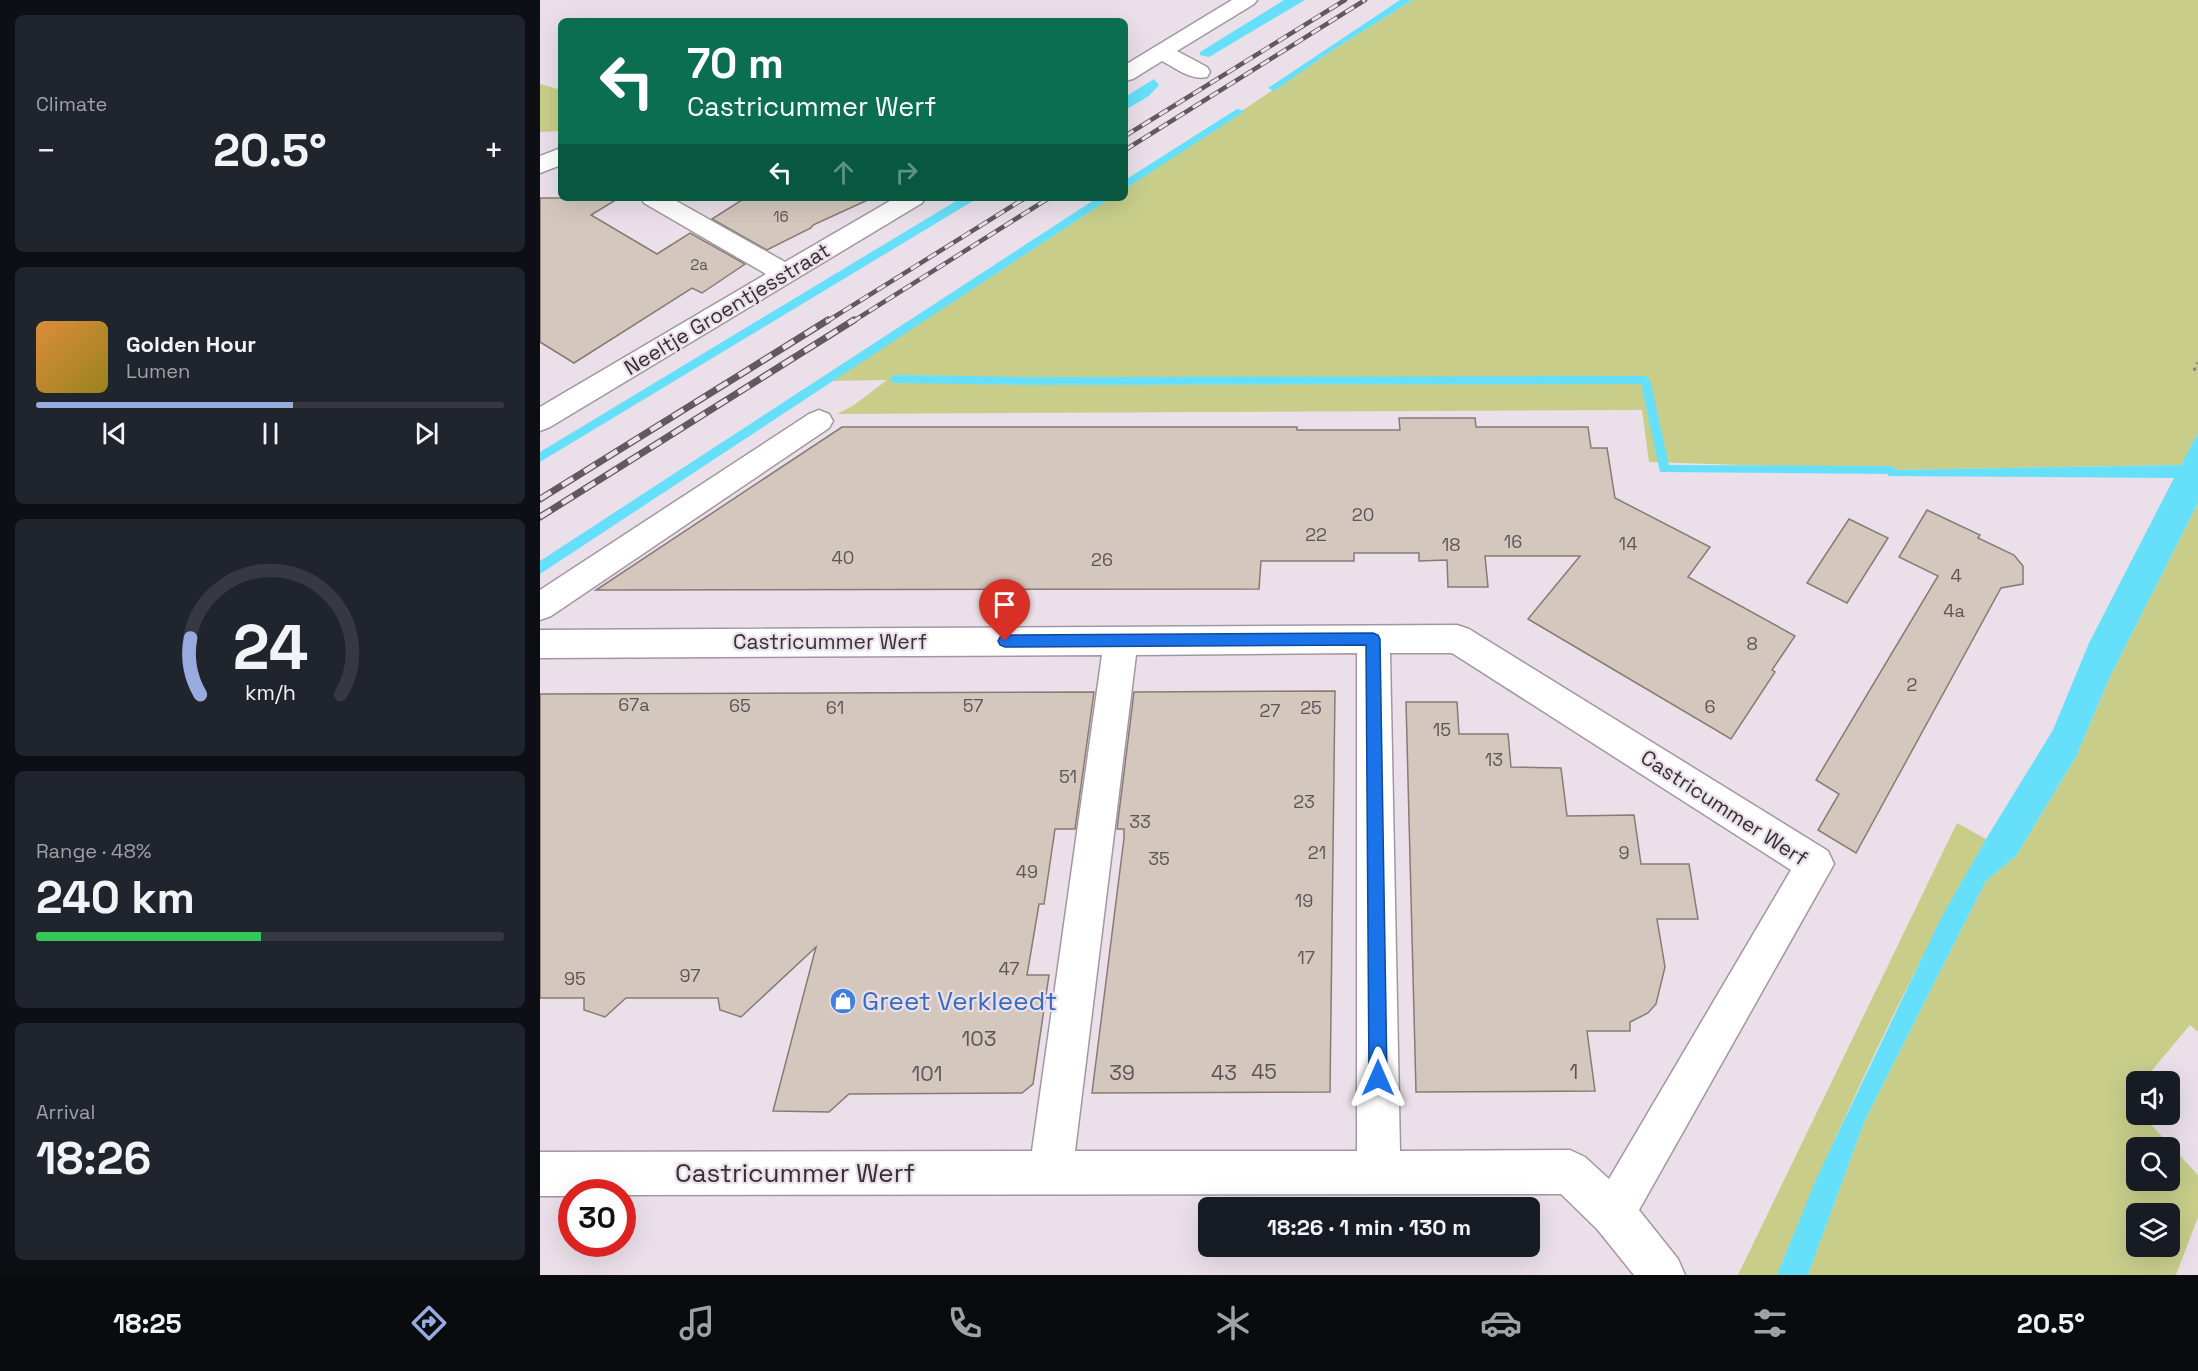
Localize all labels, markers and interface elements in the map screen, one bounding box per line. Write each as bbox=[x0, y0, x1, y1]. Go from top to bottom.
text: 70 m bbox=[687, 37, 784, 90]
icon: left bbox=[588, 42, 666, 120]
text: Castricummer Werf bbox=[687, 89, 936, 124]
text: Climate bbox=[36, 91, 107, 117]
text: 20.5° bbox=[213, 122, 327, 179]
text: − bbox=[36, 130, 56, 172]
text: + bbox=[484, 130, 504, 172]
icon: left bbox=[764, 156, 797, 189]
icon: ahead bbox=[827, 156, 860, 189]
icon: right bbox=[890, 156, 923, 189]
house number: 16 bbox=[773, 207, 789, 226]
street label: Neeltje Groentjesstraat bbox=[619, 236, 835, 381]
house number: 2a bbox=[690, 255, 708, 274]
text: Golden Hour bbox=[126, 330, 256, 358]
text: Lumen bbox=[126, 358, 190, 384]
icon: previous bbox=[98, 417, 131, 450]
icon: pause bbox=[254, 417, 287, 450]
icon: next bbox=[410, 417, 443, 450]
house number: 20 bbox=[1352, 503, 1374, 526]
house number: 22 bbox=[1305, 523, 1327, 546]
house number: 16 bbox=[1504, 530, 1522, 553]
house number: 14 bbox=[1619, 532, 1637, 555]
house number: 18 bbox=[1442, 533, 1460, 556]
house number: 40 bbox=[832, 546, 854, 569]
house number: 26 bbox=[1091, 548, 1113, 571]
house number: 4 bbox=[1950, 564, 1962, 587]
pin bbox=[979, 579, 1030, 641]
icon: arrive bbox=[988, 588, 1021, 621]
house number: 4a bbox=[1943, 599, 1965, 622]
text: 24 bbox=[232, 608, 308, 687]
street label: Castricummer Werf bbox=[733, 628, 927, 655]
house number: 8 bbox=[1746, 632, 1758, 655]
house number: 2 bbox=[1907, 673, 1917, 696]
text: km/h bbox=[244, 679, 296, 706]
house number: 67a bbox=[618, 693, 650, 716]
house number: 65 bbox=[729, 694, 751, 717]
house number: 57 bbox=[963, 694, 983, 717]
house number: 6 bbox=[1704, 695, 1716, 718]
house number: 61 bbox=[826, 696, 844, 719]
house number: 25 bbox=[1300, 696, 1322, 719]
house number: 27 bbox=[1260, 699, 1280, 722]
house number: 15 bbox=[1433, 718, 1451, 741]
street label: Castricummer Werf bbox=[1636, 743, 1813, 872]
house number: 13 bbox=[1485, 748, 1503, 771]
house number: 51 bbox=[1059, 765, 1077, 788]
house number: 23 bbox=[1293, 790, 1315, 813]
house number: 33 bbox=[1129, 810, 1151, 833]
text: Range · 48% bbox=[36, 838, 151, 864]
house number: 21 bbox=[1308, 841, 1326, 864]
house number: 9 bbox=[1618, 841, 1630, 864]
house number: 35 bbox=[1148, 847, 1170, 870]
house number: 49 bbox=[1016, 860, 1038, 883]
text: 240 km bbox=[36, 869, 195, 926]
house number: 19 bbox=[1295, 889, 1313, 912]
house number: 17 bbox=[1297, 946, 1315, 969]
house number: 47 bbox=[999, 957, 1019, 980]
house number: 97 bbox=[680, 964, 700, 987]
house number: 95 bbox=[564, 967, 586, 990]
place label: Greet Verkleedt bbox=[862, 984, 1057, 1018]
shop icon: Greet Verkleedt bbox=[828, 986, 858, 1016]
house number: 103 bbox=[962, 1025, 996, 1052]
position arrow bbox=[1346, 1046, 1410, 1110]
house number: 45 bbox=[1251, 1058, 1277, 1085]
house number: 1 bbox=[1570, 1058, 1578, 1085]
house number: 39 bbox=[1109, 1059, 1135, 1086]
house number: 43 bbox=[1211, 1059, 1237, 1086]
house number: 101 bbox=[911, 1060, 943, 1087]
map controls bbox=[2126, 1071, 2180, 1257]
button: sound bbox=[2126, 1071, 2180, 1125]
text: Arrival bbox=[36, 1099, 95, 1125]
text: 18:26 bbox=[36, 1130, 151, 1187]
button: search bbox=[2126, 1137, 2180, 1191]
street label: Castricummer Werf bbox=[675, 1156, 915, 1190]
speed limit sign: 30 bbox=[558, 1179, 636, 1257]
button: layers bbox=[2126, 1203, 2180, 1257]
text: 18:26 · 1 min · 130 m bbox=[1267, 1213, 1471, 1241]
icon: directions bbox=[408, 1302, 450, 1344]
icon: music bbox=[676, 1302, 718, 1344]
icon: phone bbox=[944, 1302, 986, 1344]
icon: climate bbox=[1212, 1302, 1254, 1344]
icon: car bbox=[1480, 1302, 1522, 1344]
icon: filters bbox=[1749, 1302, 1791, 1344]
text: 18:25 bbox=[113, 1306, 182, 1341]
text: 20.5° bbox=[2017, 1306, 2085, 1341]

